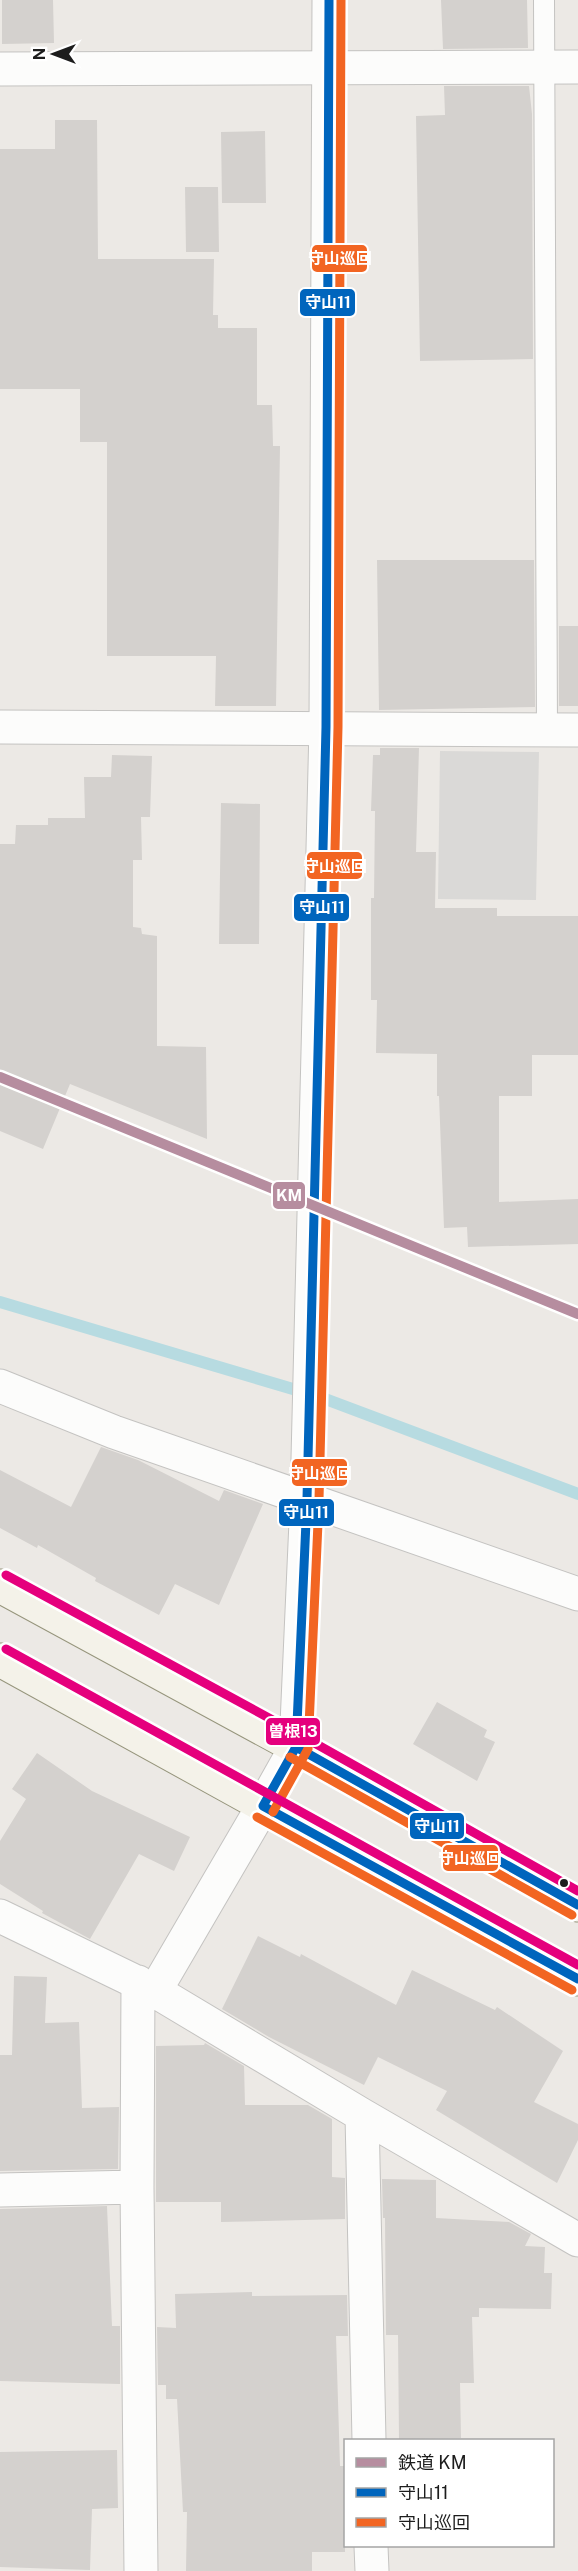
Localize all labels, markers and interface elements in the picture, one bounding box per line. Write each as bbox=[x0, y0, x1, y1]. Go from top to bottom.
north arrow bbox=[24, 24, 84, 84]
text: N bbox=[30, 48, 49, 60]
line badge: 守山巡回 bbox=[311, 244, 368, 273]
text: 守山巡回 bbox=[308, 249, 372, 268]
line badge: 守山11 bbox=[299, 288, 356, 317]
text: 守山11 bbox=[305, 293, 351, 312]
line badge: 守山巡回 bbox=[306, 851, 363, 880]
text: 守山巡回 bbox=[303, 857, 367, 876]
line badge: 守山11 bbox=[293, 893, 350, 922]
text: 守山11 bbox=[299, 898, 345, 917]
line badge: KM bbox=[272, 1181, 306, 1210]
text: KM bbox=[276, 1186, 302, 1205]
line badge: 守山巡回 bbox=[291, 1458, 348, 1487]
text: 守山巡回 bbox=[288, 1464, 352, 1483]
line badge: 守山11 bbox=[278, 1498, 335, 1527]
text: 守山11 bbox=[283, 1503, 329, 1522]
line badge: 曽根13 bbox=[265, 1717, 321, 1746]
text: 曽根13 bbox=[268, 1722, 318, 1741]
line badge: 守山11 bbox=[409, 1812, 465, 1840]
text: 守山11 bbox=[414, 1817, 460, 1836]
line badge: 守山巡回 bbox=[442, 1844, 499, 1872]
text: 守山巡回 bbox=[438, 1849, 502, 1868]
unlabelled marker bbox=[558, 1877, 570, 1889]
legend bbox=[344, 2439, 554, 2547]
text: 鉄道 KM bbox=[398, 2452, 467, 2473]
text: 守山11 bbox=[398, 2482, 449, 2503]
text: 守山巡回 bbox=[398, 2512, 470, 2533]

